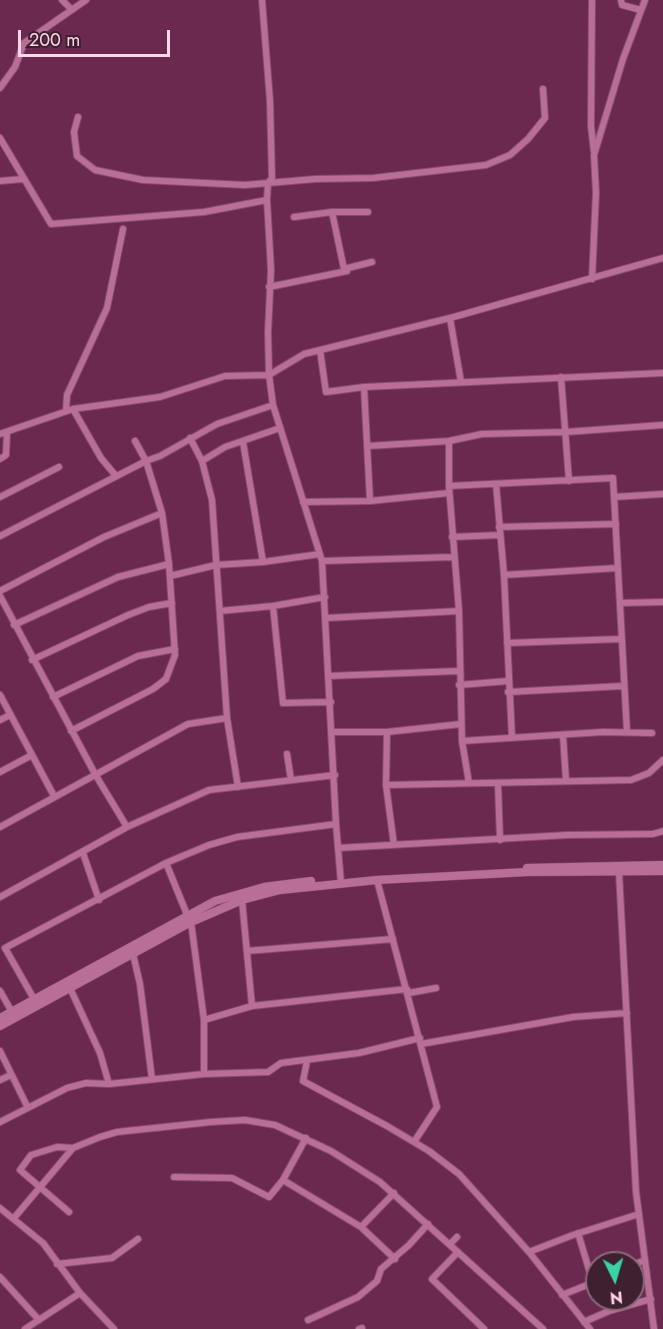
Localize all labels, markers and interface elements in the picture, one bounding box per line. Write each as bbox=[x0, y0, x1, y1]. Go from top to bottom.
scale bar bbox=[21, 18, 172, 56]
text: 200 m bbox=[29, 27, 80, 53]
north arrow bbox=[585, 1251, 645, 1311]
text: N bbox=[609, 1285, 624, 1309]

